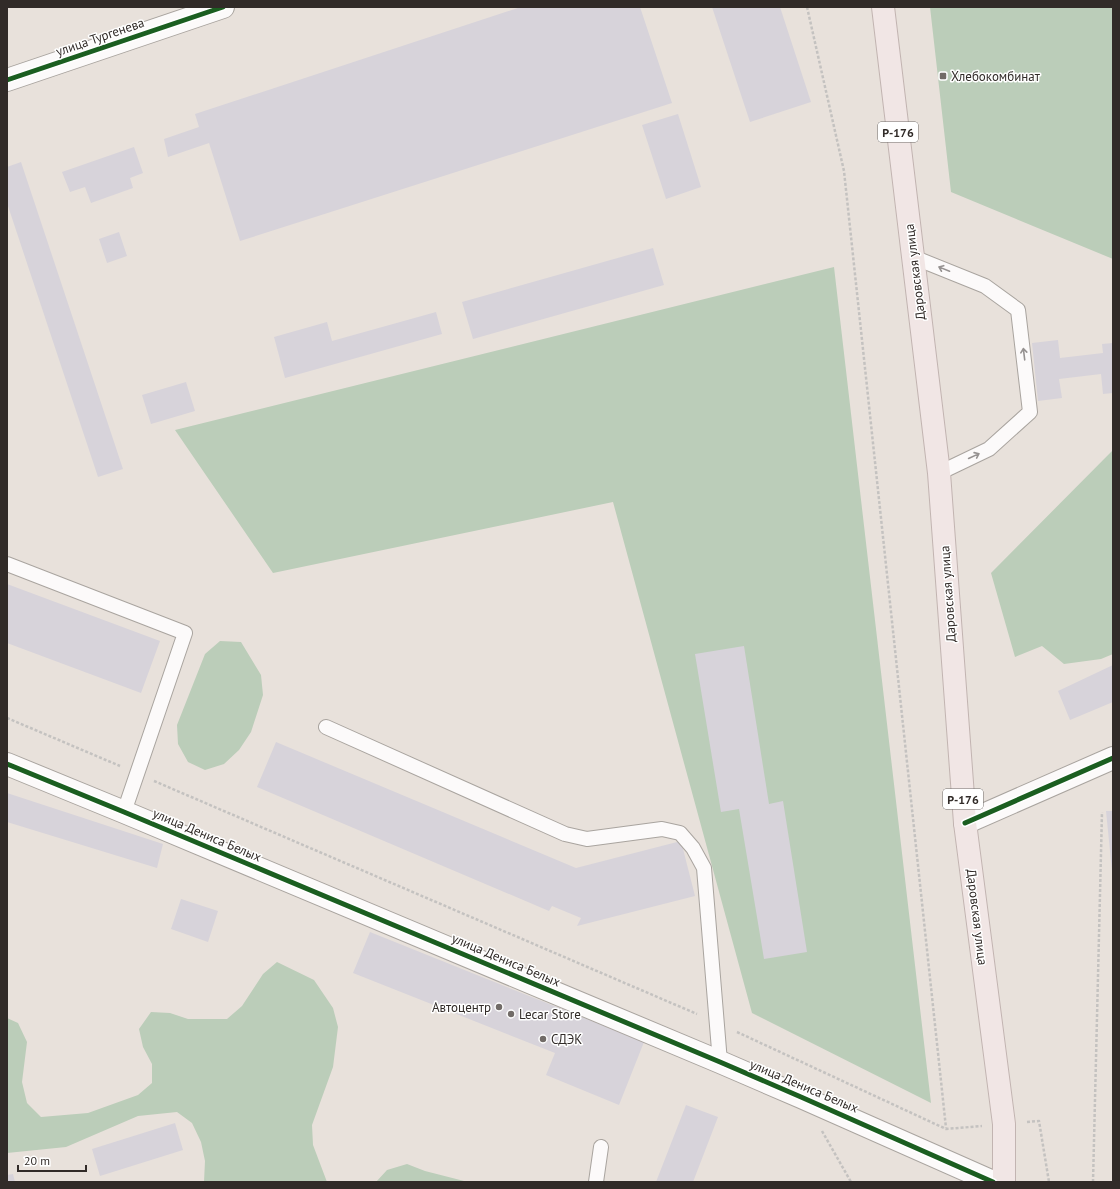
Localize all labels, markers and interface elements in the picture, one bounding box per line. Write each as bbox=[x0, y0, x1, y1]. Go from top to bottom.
street label: улица Тургенева bbox=[53, 14, 147, 60]
place label: Хлебокомбинат bbox=[951, 68, 1041, 85]
marker: Хлебокомбинат bbox=[938, 71, 948, 81]
road number: Р-176 bbox=[878, 122, 918, 142]
street label: Даровская улица bbox=[901, 223, 929, 321]
one-way arrow bbox=[939, 265, 951, 273]
one-way arrow bbox=[1020, 348, 1027, 361]
one-way arrow bbox=[968, 452, 980, 459]
street label: Даровская улица bbox=[936, 545, 960, 643]
road number: Р-176 bbox=[943, 789, 983, 809]
street label: улица Дениса Белых bbox=[150, 804, 264, 866]
street label: Даровская улица bbox=[963, 868, 991, 966]
street label: улица Дениса Белых bbox=[449, 929, 563, 991]
place label: Автоцентр bbox=[432, 999, 491, 1016]
marker: Автоцентр bbox=[494, 1002, 504, 1012]
place label: Lecar Store bbox=[519, 1006, 581, 1023]
marker: Lecar Store bbox=[506, 1009, 516, 1019]
place label: СДЭК bbox=[551, 1031, 582, 1048]
marker: СДЭК bbox=[538, 1034, 548, 1044]
street label: улица Дениса Белых bbox=[747, 1055, 861, 1117]
scale bar bbox=[18, 1147, 86, 1173]
text: 20 m bbox=[24, 1153, 50, 1168]

